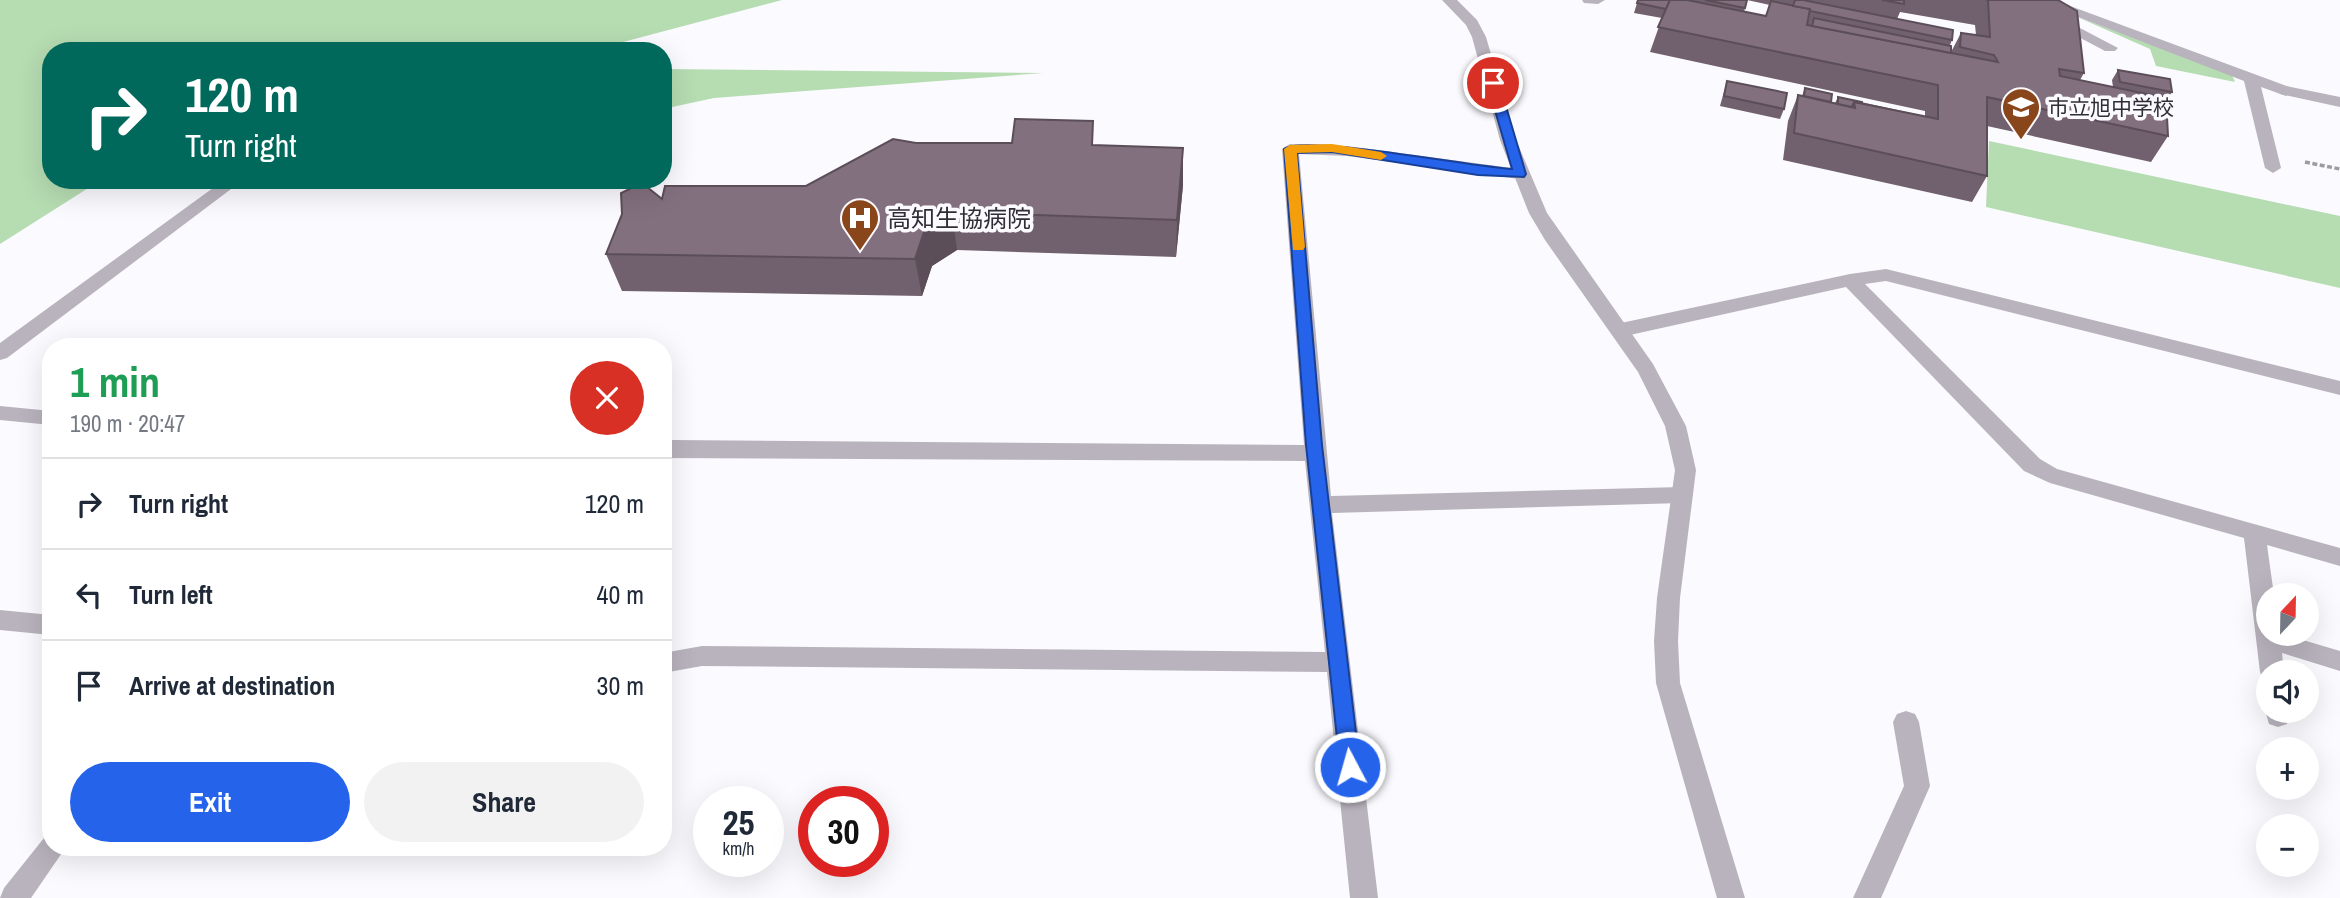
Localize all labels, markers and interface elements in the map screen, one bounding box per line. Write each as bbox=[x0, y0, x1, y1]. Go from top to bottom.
pin bbox=[1463, 53, 1523, 113]
text: 120 m bbox=[185, 61, 299, 127]
icon: arrive bbox=[1474, 64, 1512, 102]
icon: right bbox=[70, 70, 161, 161]
school or university icon: 市立旭中学校 bbox=[2000, 86, 2042, 141]
place label: 市立旭中学校 bbox=[2048, 93, 2174, 122]
text: Turn right bbox=[185, 124, 297, 167]
hospital icon: 高知生協病院 bbox=[839, 197, 881, 252]
place label: 高知生協病院 bbox=[887, 202, 1031, 234]
text: 1 min bbox=[70, 354, 160, 410]
button: close bbox=[570, 361, 644, 435]
text: 190 m · 20:47 bbox=[70, 408, 185, 439]
icon: right bbox=[70, 485, 108, 523]
text: Turn right bbox=[129, 486, 228, 521]
text: 120 m bbox=[585, 486, 644, 521]
icon: left bbox=[70, 576, 108, 614]
text: Turn left bbox=[129, 577, 213, 612]
text: 40 m bbox=[597, 577, 644, 612]
north arrow bbox=[2256, 583, 2319, 646]
map controls bbox=[2256, 583, 2319, 877]
button: sound bbox=[2256, 660, 2319, 723]
icon: arrive bbox=[70, 667, 108, 705]
text: Arrive at destination bbox=[129, 668, 335, 703]
text: 30 m bbox=[597, 668, 644, 703]
position arrow bbox=[1313, 730, 1387, 804]
button: + bbox=[2256, 737, 2319, 800]
button: Exit bbox=[70, 762, 350, 842]
button: Share bbox=[364, 762, 644, 842]
speed limit sign: 30 bbox=[798, 786, 889, 877]
text: 25 bbox=[723, 799, 754, 846]
button: − bbox=[2256, 814, 2319, 877]
text: km/h bbox=[723, 836, 755, 861]

